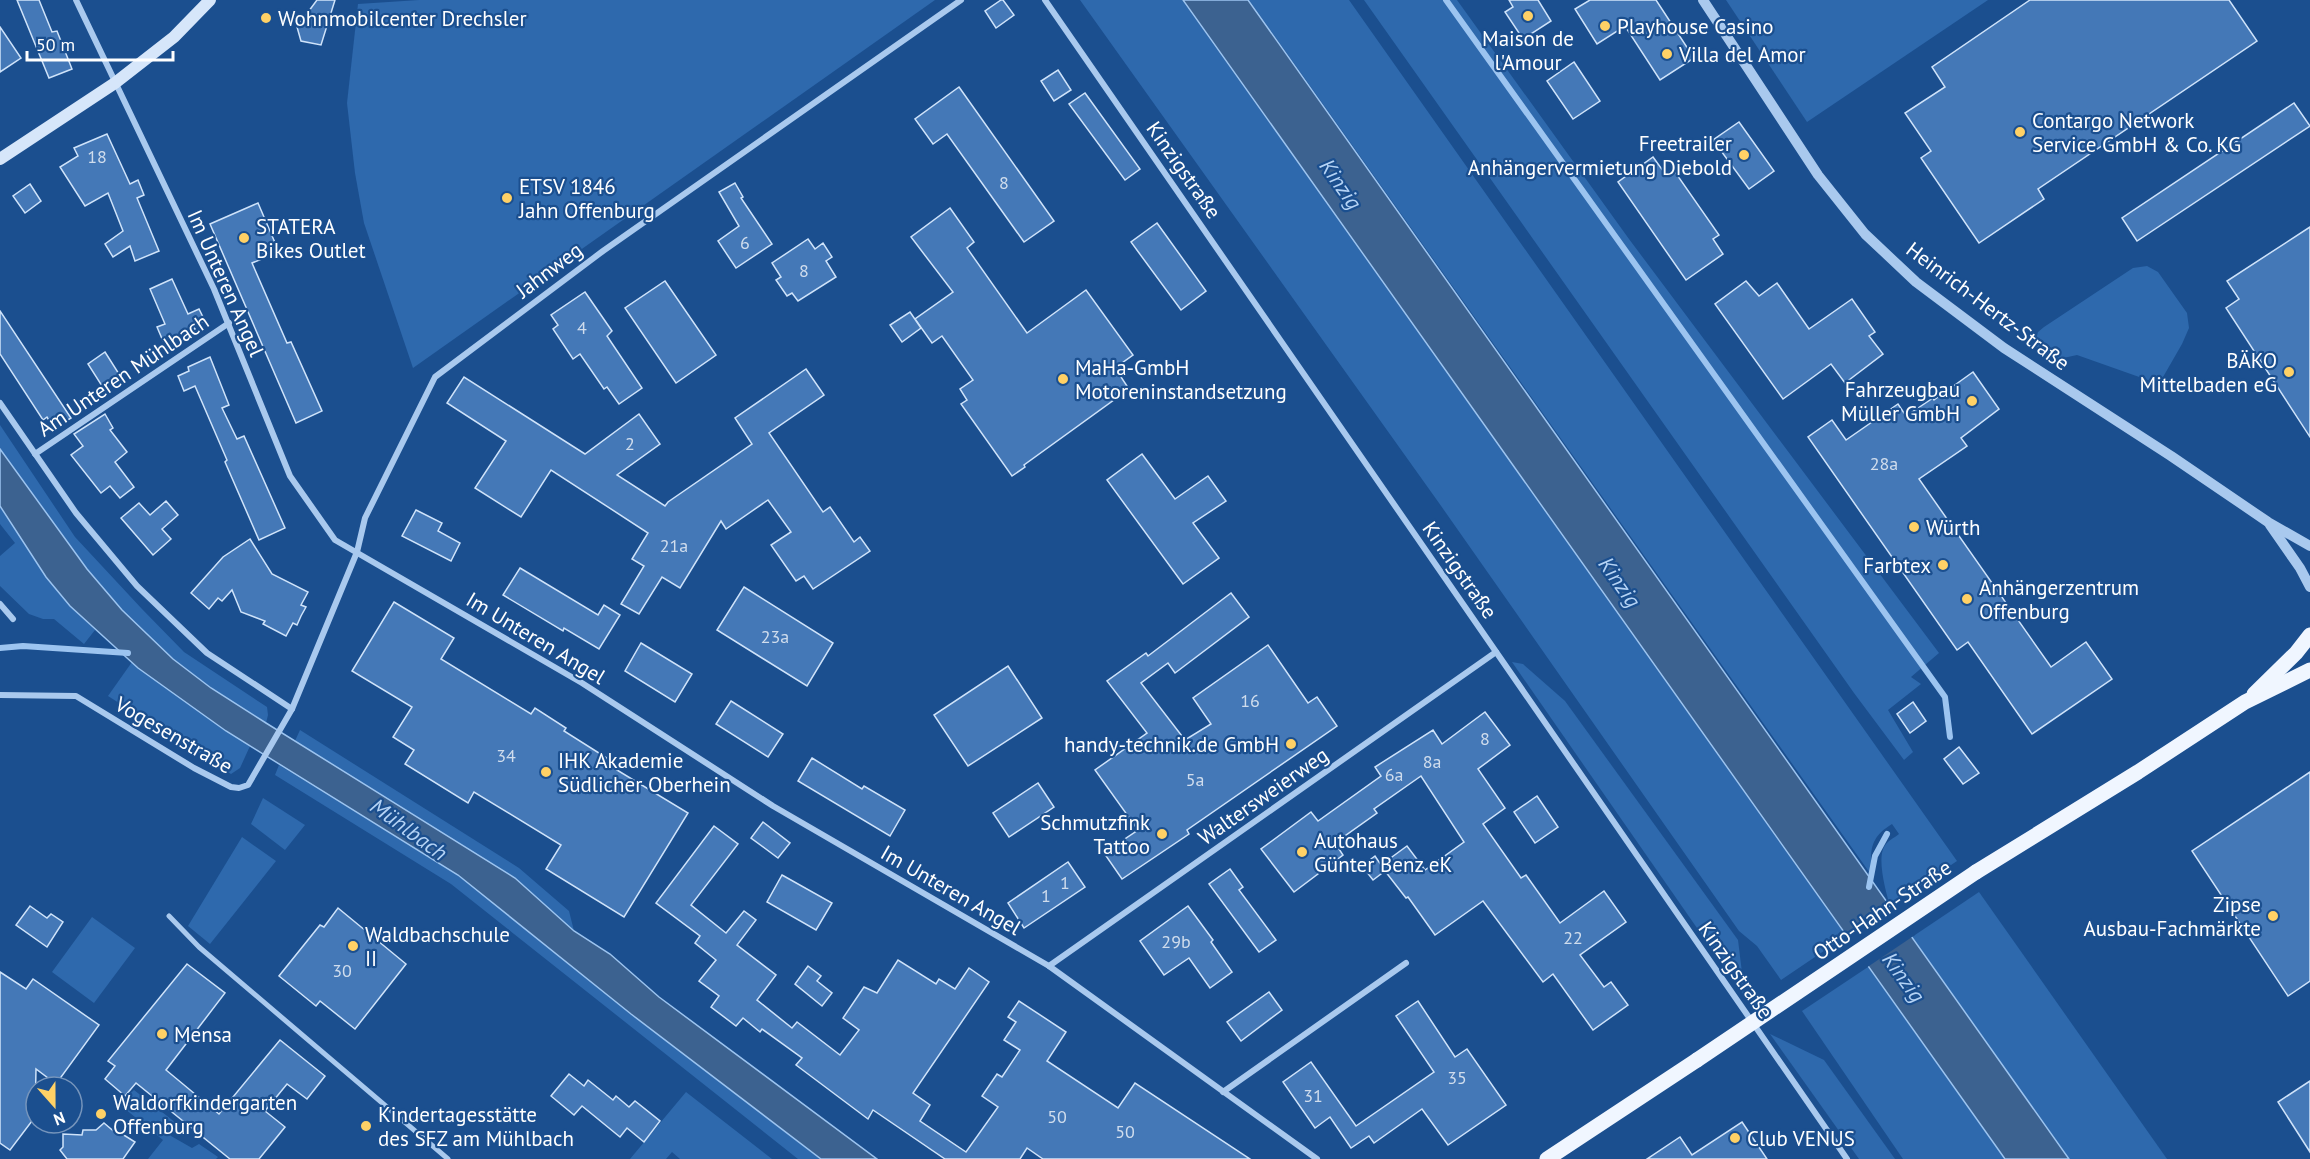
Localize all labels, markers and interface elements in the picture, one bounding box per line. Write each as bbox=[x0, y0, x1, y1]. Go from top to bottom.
place label: Wohnmobilcenter Drechsler bbox=[278, 5, 527, 32]
marker: Maison de l'Amour bbox=[1521, 9, 1535, 23]
marker: Wohnmobilcenter Drechsler bbox=[259, 11, 273, 25]
place label: Playhouse Casino bbox=[1617, 13, 1774, 40]
marker: Playhouse Casino bbox=[1598, 19, 1612, 33]
scale bar bbox=[27, 24, 172, 62]
place label: Maison de l'Amour bbox=[1482, 25, 1574, 76]
text: 50 m bbox=[36, 33, 75, 56]
place label: Villa del Amor bbox=[1678, 41, 1806, 68]
marker: Villa del Amor bbox=[1660, 47, 1674, 61]
place label: Contargo Network Service GmbH & Co. KG bbox=[2032, 107, 2241, 158]
street label: Kinzigstraße bbox=[1141, 116, 1227, 224]
marker: Contargo Network Service GmbH & Co. KG bbox=[2013, 125, 2027, 139]
place label: Freetrailer Anhängervermietung Diebold bbox=[1468, 130, 1732, 181]
house number: 18 bbox=[87, 145, 107, 168]
marker: Freetrailer Anhängervermietung Diebold bbox=[1737, 148, 1751, 162]
water label: Kinzig bbox=[1314, 153, 1368, 215]
house number: 8 bbox=[999, 171, 1009, 194]
place label: ETSV 1846 Jahn Offenburg bbox=[518, 173, 655, 224]
marker: ETSV 1846 Jahn Offenburg bbox=[500, 191, 514, 205]
street label: Im Unteren Angel bbox=[182, 206, 270, 360]
place label: STATERA Bikes Outlet bbox=[256, 213, 366, 264]
marker: STATERA Bikes Outlet bbox=[237, 231, 251, 245]
house number: 6 bbox=[740, 231, 750, 254]
street label: Jahnweg bbox=[510, 236, 588, 304]
street label: Heinrich-Hertz-Straße bbox=[1901, 236, 2075, 376]
house number: 8 bbox=[799, 259, 809, 282]
street label: Am Unteren Mühlbach bbox=[32, 308, 214, 442]
house number: 4 bbox=[577, 316, 587, 339]
place label: BÄKO Mittelbaden eG bbox=[2140, 347, 2277, 398]
place label: MaHa-GmbH Motoreninstandsetzung bbox=[1075, 354, 1287, 405]
marker: BÄKO Mittelbaden eG bbox=[2282, 365, 2296, 379]
marker: MaHa-GmbH Motoreninstandsetzung bbox=[1056, 372, 1070, 386]
place label: Fahrzeugbau Müller GmbH bbox=[1841, 376, 1960, 427]
marker: Fahrzeugbau Müller GmbH bbox=[1965, 394, 1979, 408]
house number: 2 bbox=[625, 432, 635, 455]
house number: 28a bbox=[1870, 452, 1898, 475]
place label: Würth bbox=[1926, 514, 1980, 541]
street label: Kinzigstraße bbox=[1417, 516, 1503, 624]
marker: Würth bbox=[1907, 520, 1921, 534]
house number: 21a bbox=[660, 534, 688, 557]
water label: Kinzig bbox=[1593, 551, 1647, 613]
place label: Farbtex bbox=[1863, 552, 1931, 579]
marker: Farbtex bbox=[1936, 558, 1950, 572]
place label: Anhängerzentrum Offenburg bbox=[1979, 574, 2139, 625]
street label: Im Unteren Angel bbox=[462, 586, 610, 690]
marker: Anhängerzentrum Offenburg bbox=[1960, 592, 1974, 606]
house number: 23a bbox=[761, 625, 789, 648]
house number: 16 bbox=[1240, 689, 1260, 712]
street label: Vogesenstraße bbox=[109, 690, 238, 780]
house number: 8 bbox=[1480, 727, 1490, 750]
place label: handy-technik.de GmbH bbox=[1064, 731, 1279, 758]
marker: handy-technik.de GmbH bbox=[1284, 737, 1298, 751]
street label: Waltersweierweg bbox=[1193, 741, 1333, 851]
house number: 34 bbox=[496, 744, 516, 767]
place label: IHK Akademie Südlicher Oberhein bbox=[558, 747, 731, 798]
house number: 8a bbox=[1423, 750, 1441, 773]
house number: 6a bbox=[1385, 763, 1403, 786]
marker: IHK Akademie Südlicher Oberhein bbox=[539, 765, 553, 779]
house number: 5a bbox=[1186, 768, 1204, 791]
water label: Mühlbach bbox=[365, 792, 453, 866]
place label: Schmutzfink Tattoo bbox=[1040, 809, 1150, 860]
marker: Schmutzfink Tattoo bbox=[1155, 827, 1169, 841]
place label: Autohaus Günter Benz eK bbox=[1314, 827, 1452, 878]
street label: Im Unteren Angel bbox=[876, 839, 1026, 941]
marker: Autohaus Günter Benz eK bbox=[1295, 845, 1309, 859]
street label: Otto-Hahn-Straße bbox=[1808, 854, 1956, 966]
house number: 1 bbox=[1060, 871, 1070, 894]
house number: 1 bbox=[1041, 884, 1051, 907]
place label: Zipse Ausbau-Fachmärkte bbox=[2083, 891, 2261, 942]
marker: Zipse Ausbau-Fachmärkte bbox=[2266, 909, 2280, 923]
street label: Kinzigstraße bbox=[1693, 916, 1779, 1024]
place label: Waldbachschule II bbox=[365, 921, 510, 972]
house number: 22 bbox=[1563, 926, 1583, 949]
house number: 29b bbox=[1161, 930, 1191, 953]
marker: Waldbachschule II bbox=[346, 939, 360, 953]
water label: Kinzig bbox=[1876, 946, 1932, 1008]
house number: 30 bbox=[332, 959, 352, 982]
place label: Mensa bbox=[174, 1021, 232, 1048]
marker: Mensa bbox=[155, 1027, 169, 1041]
house number: 35 bbox=[1447, 1066, 1467, 1089]
north arrow bbox=[24, 1075, 84, 1135]
house number: 31 bbox=[1303, 1084, 1323, 1107]
place label: Waldorfkindergarten Offenburg bbox=[113, 1089, 297, 1140]
place label: Kindertagesstätte des SFZ am Mühlbach bbox=[378, 1101, 574, 1152]
house number: 50 bbox=[1047, 1105, 1067, 1128]
marker: Waldorfkindergarten Offenburg bbox=[94, 1107, 108, 1121]
text: N bbox=[51, 1108, 68, 1130]
marker: Kindertagesstätte des SFZ am Mühlbach bbox=[359, 1119, 373, 1133]
house number: 50 bbox=[1115, 1120, 1135, 1143]
place label: Club VENUS bbox=[1747, 1125, 1855, 1152]
marker: Club VENUS bbox=[1728, 1131, 1742, 1145]

